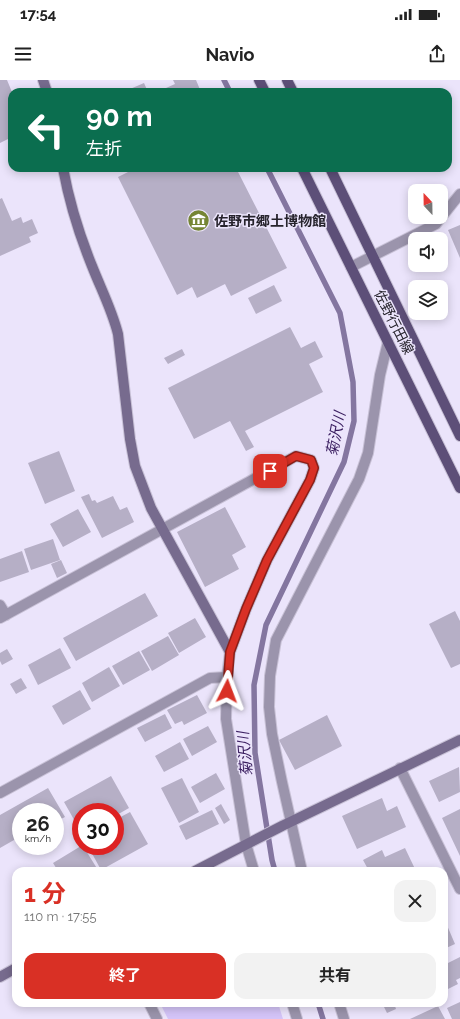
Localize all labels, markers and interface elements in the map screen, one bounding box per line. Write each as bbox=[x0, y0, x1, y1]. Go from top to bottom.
text: 17:54 bbox=[20, 5, 56, 23]
icon: menu bbox=[12, 43, 34, 65]
icon: share bbox=[426, 43, 448, 65]
text: Navio bbox=[205, 44, 255, 65]
text: 90 m bbox=[86, 100, 152, 133]
icon: left bbox=[20, 104, 72, 156]
text: 左折 bbox=[86, 138, 122, 159]
north arrow bbox=[408, 184, 448, 224]
map controls bbox=[408, 184, 448, 320]
museum icon: 佐野市郷土博物館 bbox=[186, 208, 212, 234]
place label: 佐野市郷土博物館 bbox=[214, 213, 326, 229]
button: sound bbox=[408, 232, 448, 272]
button: layers bbox=[408, 280, 448, 320]
street label: 佐野行田線 bbox=[371, 287, 417, 357]
water label: 菊沢川 bbox=[323, 408, 350, 458]
pin bbox=[253, 454, 287, 488]
icon: arrive bbox=[259, 460, 281, 482]
position arrow bbox=[206, 670, 248, 712]
water label: 菊沢川 bbox=[234, 729, 256, 777]
speed limit sign: 30 bbox=[72, 803, 124, 855]
text: 26 bbox=[26, 812, 50, 836]
text: km/h bbox=[25, 833, 51, 844]
text: 1 分 bbox=[24, 879, 66, 908]
button: close bbox=[394, 880, 436, 922]
text: 110 m · 17:55 bbox=[24, 909, 97, 924]
button: 終了 bbox=[24, 953, 226, 999]
button: 共有 bbox=[234, 953, 436, 999]

